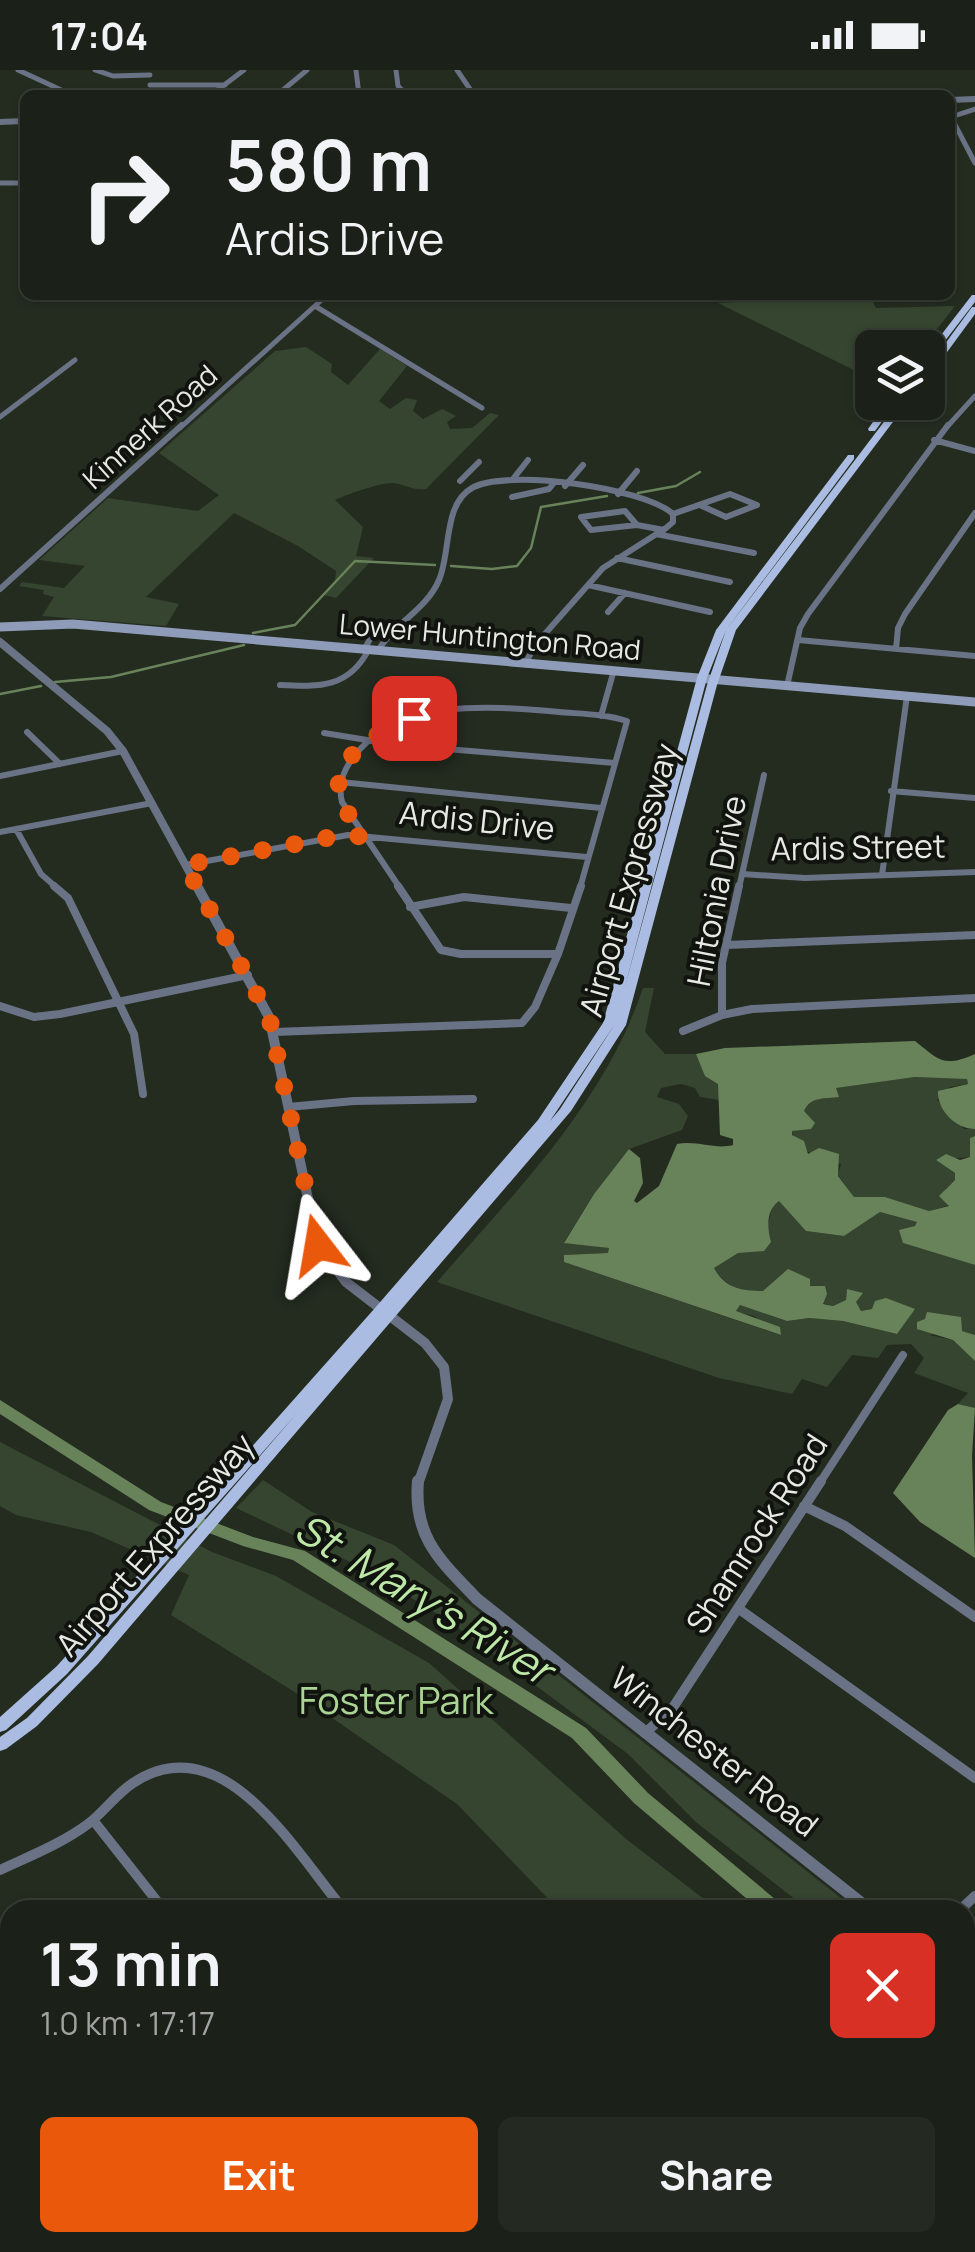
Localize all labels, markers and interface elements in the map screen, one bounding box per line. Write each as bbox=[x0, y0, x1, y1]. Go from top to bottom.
text: 17:04 bbox=[50, 9, 148, 61]
text: 580 m bbox=[225, 116, 432, 212]
icon: right bbox=[60, 130, 190, 260]
text: Ardis Drive bbox=[225, 207, 444, 269]
map controls bbox=[855, 330, 945, 420]
button: layers bbox=[855, 330, 945, 420]
street label: Kinnerk Road bbox=[74, 356, 225, 497]
street label: Lower Huntington Road bbox=[338, 604, 642, 668]
pin bbox=[372, 676, 457, 761]
icon: arrive bbox=[387, 691, 442, 746]
street label: Airport Expressway bbox=[568, 738, 688, 1021]
street label: Ardis Drive bbox=[397, 790, 557, 850]
street label: Hiltonia Drive bbox=[676, 792, 756, 990]
street label: Ardis Street bbox=[770, 823, 946, 871]
position arrow bbox=[266, 1193, 370, 1297]
street label: Airport Expressway bbox=[45, 1423, 263, 1665]
street label: Shamrock Road bbox=[675, 1425, 837, 1642]
water label: St. Mary's River bbox=[285, 1499, 568, 1700]
street label: Winchester Road bbox=[602, 1656, 828, 1846]
park label: Foster Park bbox=[299, 1673, 494, 1725]
text: 13 min bbox=[40, 1922, 221, 2004]
button: close bbox=[830, 1933, 935, 2038]
text: 1.0 km · 17:17 bbox=[40, 2001, 215, 2045]
button: Exit bbox=[40, 2117, 478, 2232]
button: Share bbox=[498, 2117, 935, 2232]

